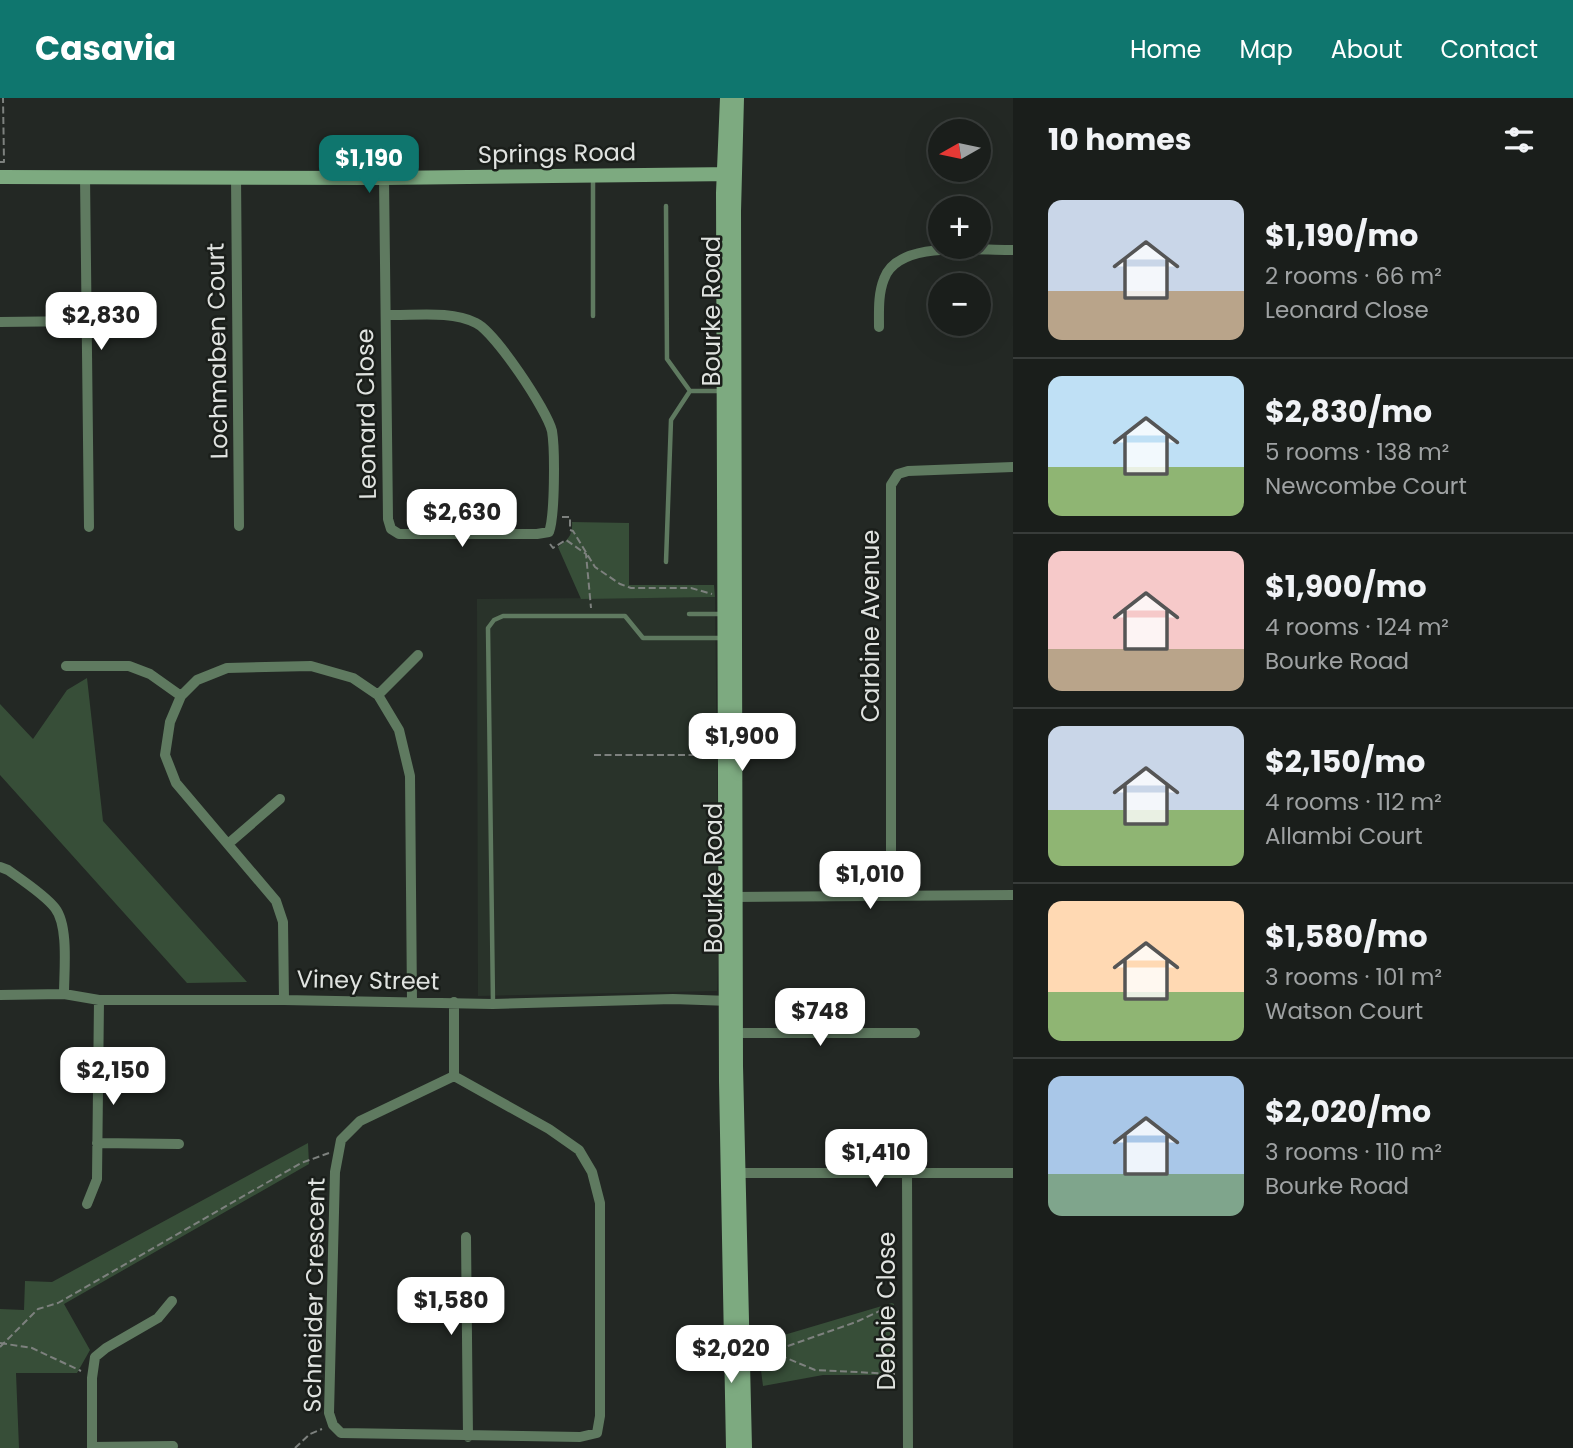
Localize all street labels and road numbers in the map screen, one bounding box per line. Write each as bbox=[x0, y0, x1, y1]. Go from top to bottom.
street label: Springs Road bbox=[478, 135, 636, 171]
street label: Bourke Road bbox=[695, 236, 728, 386]
street label: Lochmaben Court bbox=[199, 243, 235, 459]
street label: Leonard Close bbox=[348, 328, 384, 500]
street label: Carbine Avenue bbox=[854, 530, 887, 722]
street label: Bourke Road bbox=[697, 803, 730, 953]
street label: Viney Street bbox=[296, 962, 440, 998]
street label: Schneider Crescent bbox=[295, 1177, 333, 1413]
street label: Debbie Close bbox=[870, 1232, 903, 1390]

